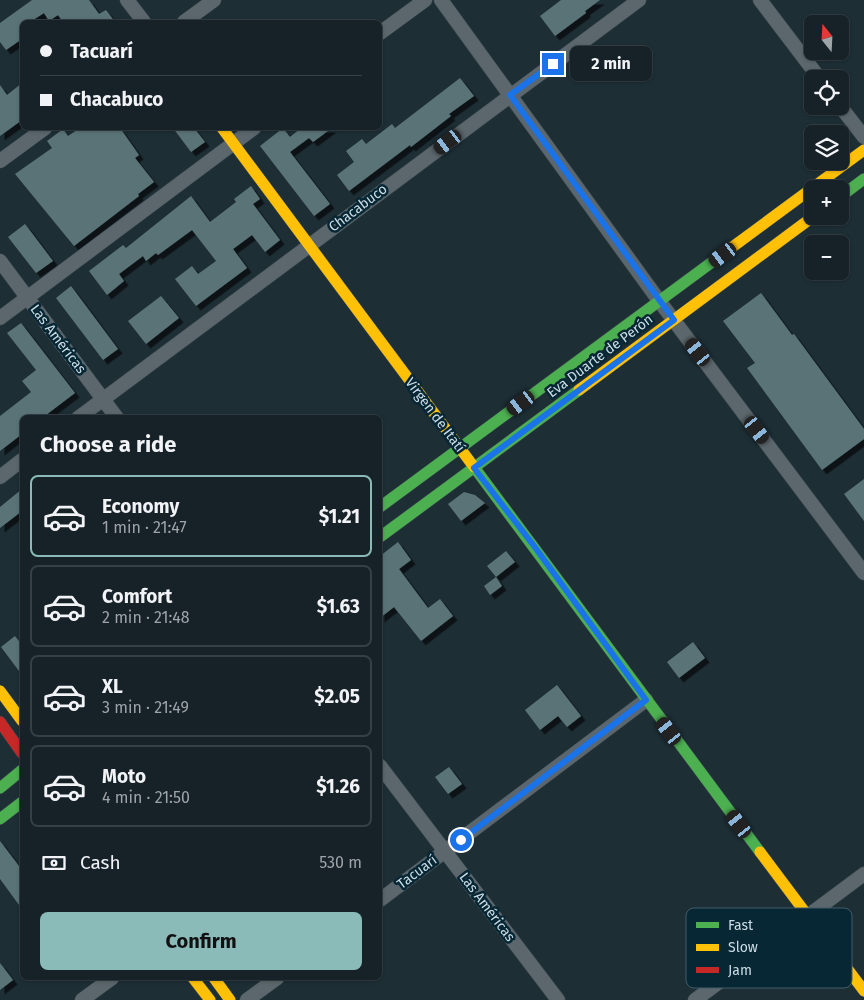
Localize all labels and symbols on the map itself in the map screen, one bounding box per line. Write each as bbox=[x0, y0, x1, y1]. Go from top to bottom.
north arrow bbox=[804, 15, 849, 60]
callout: 2 min bbox=[570, 46, 653, 82]
route end bbox=[542, 53, 564, 75]
car bbox=[431, 127, 464, 157]
street label: Chacabuco bbox=[325, 181, 391, 235]
car bbox=[706, 240, 739, 270]
street label: Las Américas bbox=[26, 301, 90, 377]
street label: Eva Duarte de Perón bbox=[544, 311, 656, 401]
car bbox=[682, 336, 713, 368]
street label: Virgen de Itatí bbox=[401, 374, 469, 456]
car bbox=[504, 388, 537, 418]
car bbox=[741, 414, 772, 446]
car bbox=[653, 715, 684, 747]
car bbox=[723, 808, 754, 840]
route start bbox=[450, 829, 472, 851]
street label: Tacuarí bbox=[394, 851, 440, 893]
street label: Las Américas bbox=[455, 869, 519, 945]
legend bbox=[686, 908, 852, 988]
text: Fast bbox=[728, 917, 754, 934]
text: Slow bbox=[728, 939, 758, 956]
text: Jam bbox=[728, 962, 752, 979]

